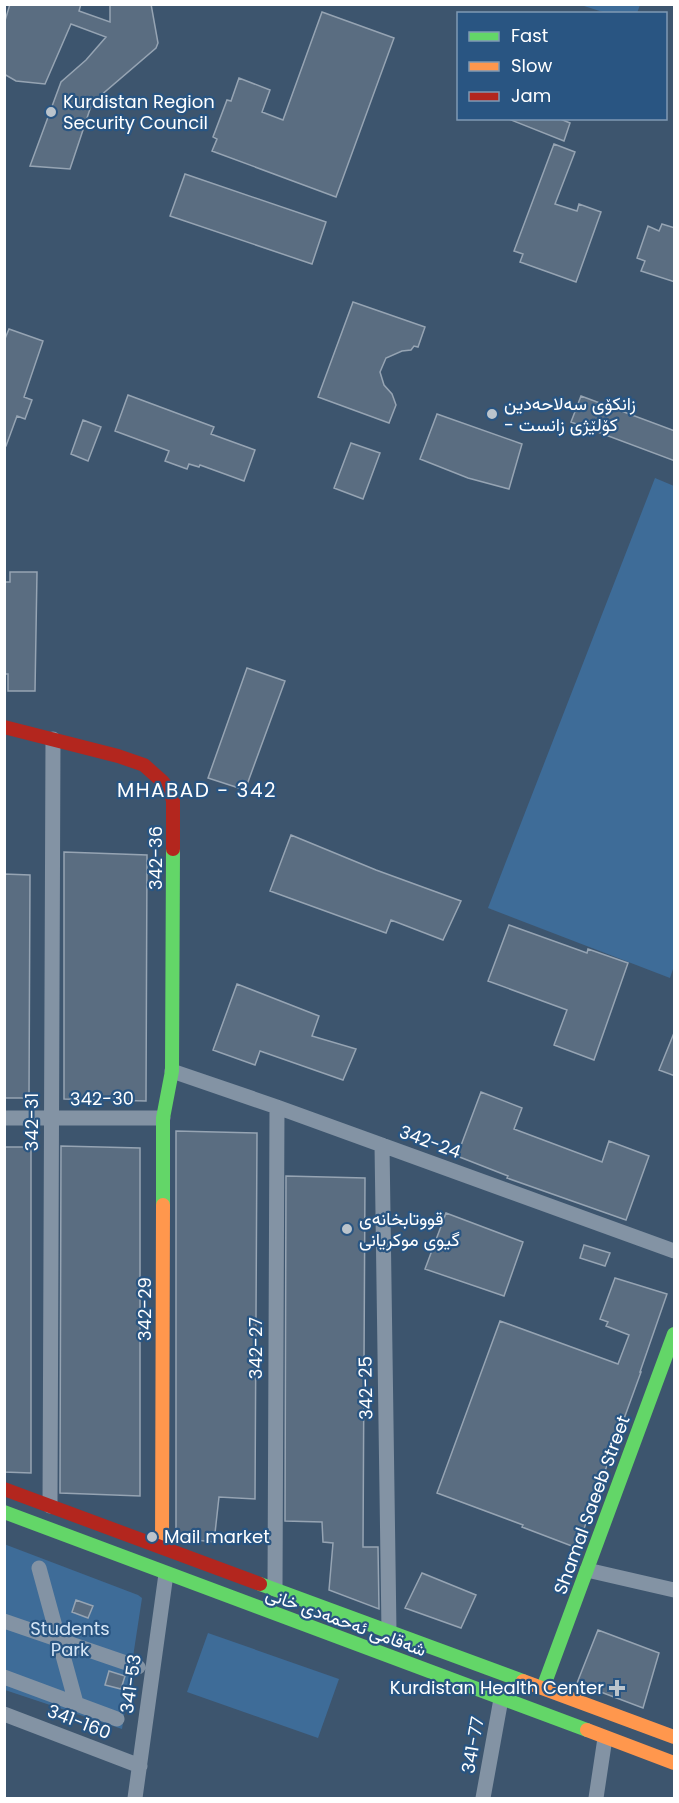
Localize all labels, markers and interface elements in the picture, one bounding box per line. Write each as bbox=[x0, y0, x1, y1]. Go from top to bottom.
legend bbox=[457, 12, 667, 120]
text: Fast bbox=[511, 23, 548, 48]
text: Slow bbox=[511, 53, 553, 78]
text: Jam bbox=[511, 83, 551, 108]
place label: Kurdistan Region Security Council bbox=[63, 89, 215, 135]
marker: Kurdistan Region Security Council bbox=[44, 105, 58, 119]
place label: زانکۆی سەلاحەدین - کۆلێژی زانست bbox=[504, 391, 636, 437]
marker: زانکۆی سەلاحەدین - کۆلێژی زانست bbox=[485, 407, 499, 421]
district label: MHABAD - 342 bbox=[117, 776, 277, 804]
street label: 342-36 bbox=[143, 826, 168, 890]
street label: 342-30 bbox=[70, 1085, 134, 1112]
street label: 342-31 bbox=[19, 1093, 44, 1151]
street label: 342-24 bbox=[396, 1119, 464, 1164]
place label: قووتابخانەی گيوی موكريانی bbox=[359, 1206, 460, 1252]
marker: قووتابخانەی گيوی موكريانی bbox=[340, 1222, 354, 1236]
street label: 342-29 bbox=[132, 1277, 157, 1341]
street label: 342-27 bbox=[243, 1317, 268, 1379]
street label: 342-25 bbox=[352, 1356, 379, 1420]
street label: Shamal Saeeb Street bbox=[547, 1412, 636, 1598]
place label: Mail market bbox=[164, 1524, 270, 1549]
marker: Mail market bbox=[145, 1530, 159, 1544]
street label: شەقامی ئەحمەدی خانی bbox=[262, 1581, 430, 1662]
park label: Students Park bbox=[30, 1616, 110, 1662]
street label: 341-53 bbox=[114, 1653, 147, 1715]
place label: Kurdistan Health Center bbox=[390, 1675, 604, 1700]
marker: Kurdistan Health Center bbox=[608, 1679, 626, 1697]
street label: 341-160 bbox=[44, 1698, 115, 1745]
street label: 341-77 bbox=[455, 1714, 490, 1775]

